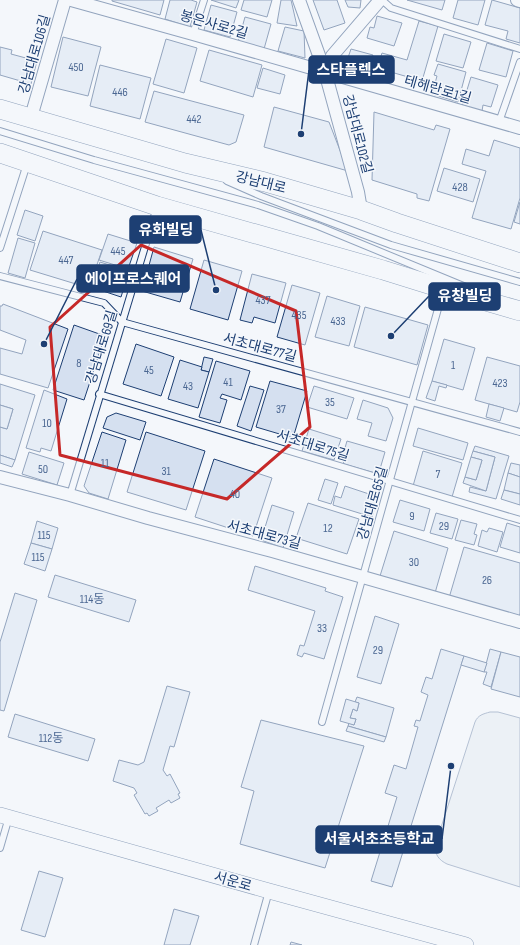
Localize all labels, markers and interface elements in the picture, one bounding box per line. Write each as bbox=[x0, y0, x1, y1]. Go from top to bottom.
street label: 봉은사로2길 bbox=[178, 7, 250, 42]
street label: 강남대로106길 bbox=[15, 13, 54, 96]
callout: 스타플렉스 bbox=[309, 56, 394, 83]
house number: 450 bbox=[68, 60, 84, 75]
text: 스타플렉스 bbox=[316, 61, 386, 80]
street label: 테헤란로1길 bbox=[402, 72, 474, 107]
house number: 446 bbox=[112, 85, 128, 100]
street label: 강남대로102길 bbox=[339, 93, 376, 176]
house number: 442 bbox=[186, 112, 202, 127]
street label: 강남대로 bbox=[234, 168, 288, 197]
house number: 428 bbox=[452, 180, 468, 195]
callout: 유화빌딩 bbox=[130, 216, 201, 243]
text: 유화빌딩 bbox=[138, 221, 194, 240]
house number: 445 bbox=[111, 244, 126, 259]
house number: 447 bbox=[59, 253, 74, 268]
callout: 에이프로스퀘어 bbox=[77, 265, 189, 292]
text: 에이프로스퀘어 bbox=[85, 270, 181, 289]
callout: 유창빌딩 bbox=[429, 283, 500, 310]
text: 유창빌딩 bbox=[437, 287, 493, 306]
house number: 437 bbox=[256, 293, 271, 308]
street label: 강남대로69길 bbox=[82, 308, 121, 386]
house number: 435 bbox=[292, 308, 307, 323]
house number: 433 bbox=[330, 314, 346, 329]
street label: 서초대로77길 bbox=[221, 329, 299, 365]
house number: 8 bbox=[76, 356, 82, 371]
house number: 1 bbox=[451, 358, 456, 373]
house number: 45 bbox=[144, 363, 154, 378]
house number: 41 bbox=[223, 375, 233, 390]
house number: 423 bbox=[492, 376, 508, 391]
house number: 43 bbox=[183, 379, 193, 394]
house number: 35 bbox=[325, 395, 335, 410]
house number: 37 bbox=[276, 402, 286, 417]
house number: 10 bbox=[42, 416, 52, 431]
street label: 서초대로75길 bbox=[274, 426, 351, 465]
house number: 11 bbox=[101, 456, 110, 471]
house number: 50 bbox=[38, 462, 48, 477]
house number: 31 bbox=[161, 464, 171, 479]
street label: 강남대로65길 bbox=[354, 464, 391, 542]
house number: 7 bbox=[436, 467, 441, 482]
house number: 40 bbox=[230, 487, 240, 502]
house number: 9 bbox=[409, 509, 415, 524]
street label: 서초대로73길 bbox=[225, 516, 303, 553]
house number: 29 bbox=[439, 519, 449, 534]
house number: 12 bbox=[323, 521, 333, 536]
house number: 115 bbox=[37, 528, 51, 543]
house number: 115 bbox=[31, 550, 45, 565]
house number: 30 bbox=[409, 555, 419, 570]
house number: 26 bbox=[482, 573, 492, 588]
house number: 114동 bbox=[80, 592, 104, 607]
house number: 33 bbox=[317, 621, 327, 636]
house number: 29 bbox=[373, 643, 383, 658]
house number: 112동 bbox=[39, 731, 63, 746]
callout: 서울서초초등학교 bbox=[316, 826, 442, 853]
text: 서울서초초등학교 bbox=[324, 830, 434, 849]
street label: 서운로 bbox=[212, 868, 254, 895]

